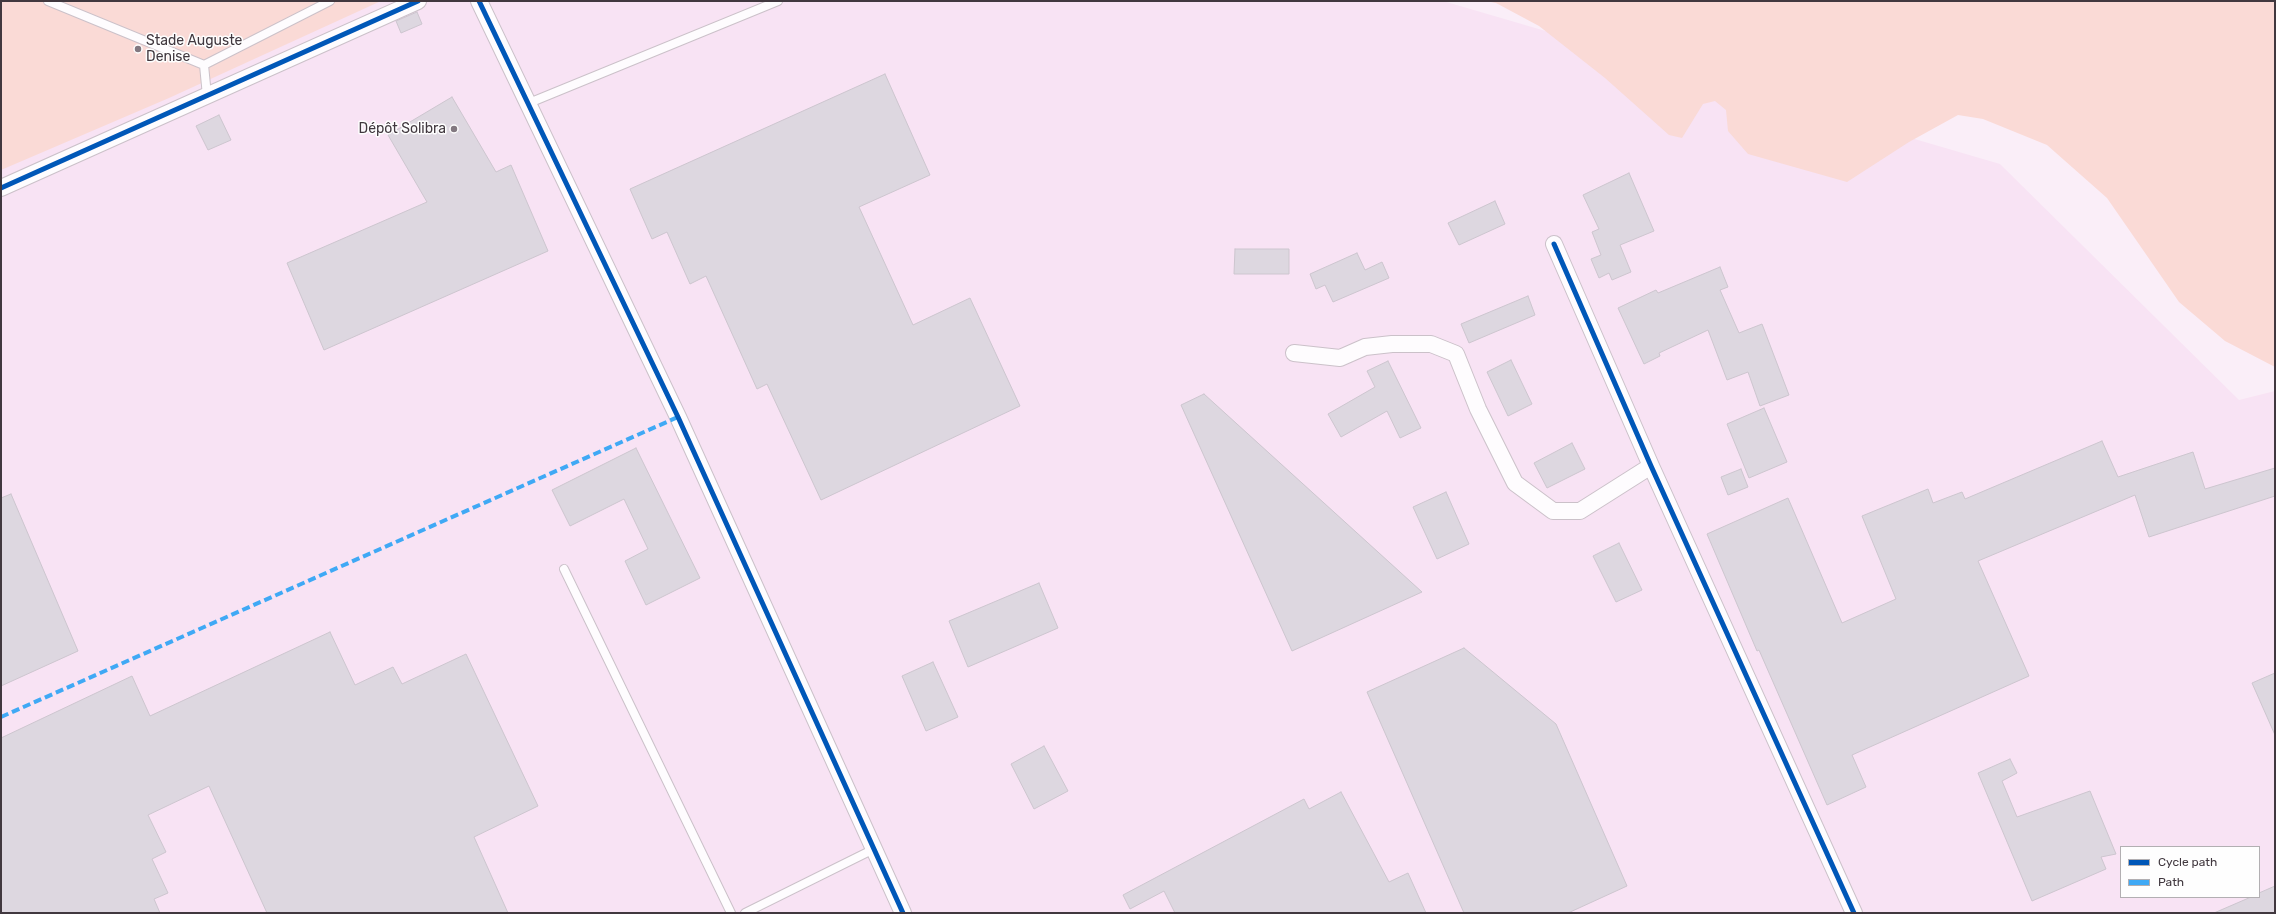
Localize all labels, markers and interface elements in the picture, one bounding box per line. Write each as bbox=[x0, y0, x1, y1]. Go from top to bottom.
place label: Stade Auguste Denise bbox=[146, 33, 242, 66]
marker: Stade Auguste Denise bbox=[133, 44, 143, 54]
place label: Dépôt Solibra bbox=[359, 121, 446, 137]
marker: Dépôt Solibra bbox=[449, 124, 459, 134]
legend bbox=[2120, 846, 2260, 898]
text: Cycle path bbox=[2158, 855, 2217, 869]
text: Path bbox=[2158, 875, 2184, 889]

